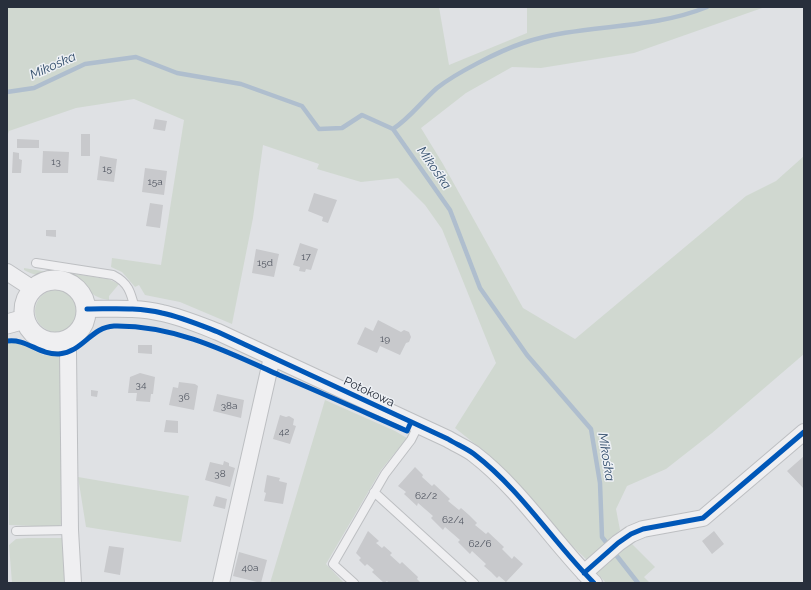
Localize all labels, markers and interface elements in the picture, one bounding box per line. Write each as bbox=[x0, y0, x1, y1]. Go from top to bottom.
water label: Mikośka bbox=[28, 49, 78, 83]
water label: Mikośka bbox=[414, 144, 454, 192]
house number: 13 bbox=[51, 156, 61, 168]
house number: 15 bbox=[102, 163, 112, 175]
house number: 15a bbox=[147, 176, 163, 188]
house number: 17 bbox=[301, 251, 311, 263]
house number: 15d bbox=[257, 257, 273, 269]
house number: 19 bbox=[380, 333, 390, 345]
street label: Potokowa bbox=[341, 374, 397, 410]
house number: 34 bbox=[136, 379, 146, 391]
house number: 36 bbox=[178, 391, 190, 403]
house number: 38a bbox=[221, 400, 237, 412]
house number: 42 bbox=[279, 426, 289, 438]
water label: Mikośka bbox=[594, 432, 618, 482]
house number: 38 bbox=[214, 468, 226, 480]
house number: 62/2 bbox=[415, 490, 437, 502]
house number: 62/4 bbox=[442, 514, 464, 526]
house number: 62/6 bbox=[468, 538, 492, 550]
house number: 40a bbox=[241, 562, 259, 574]

